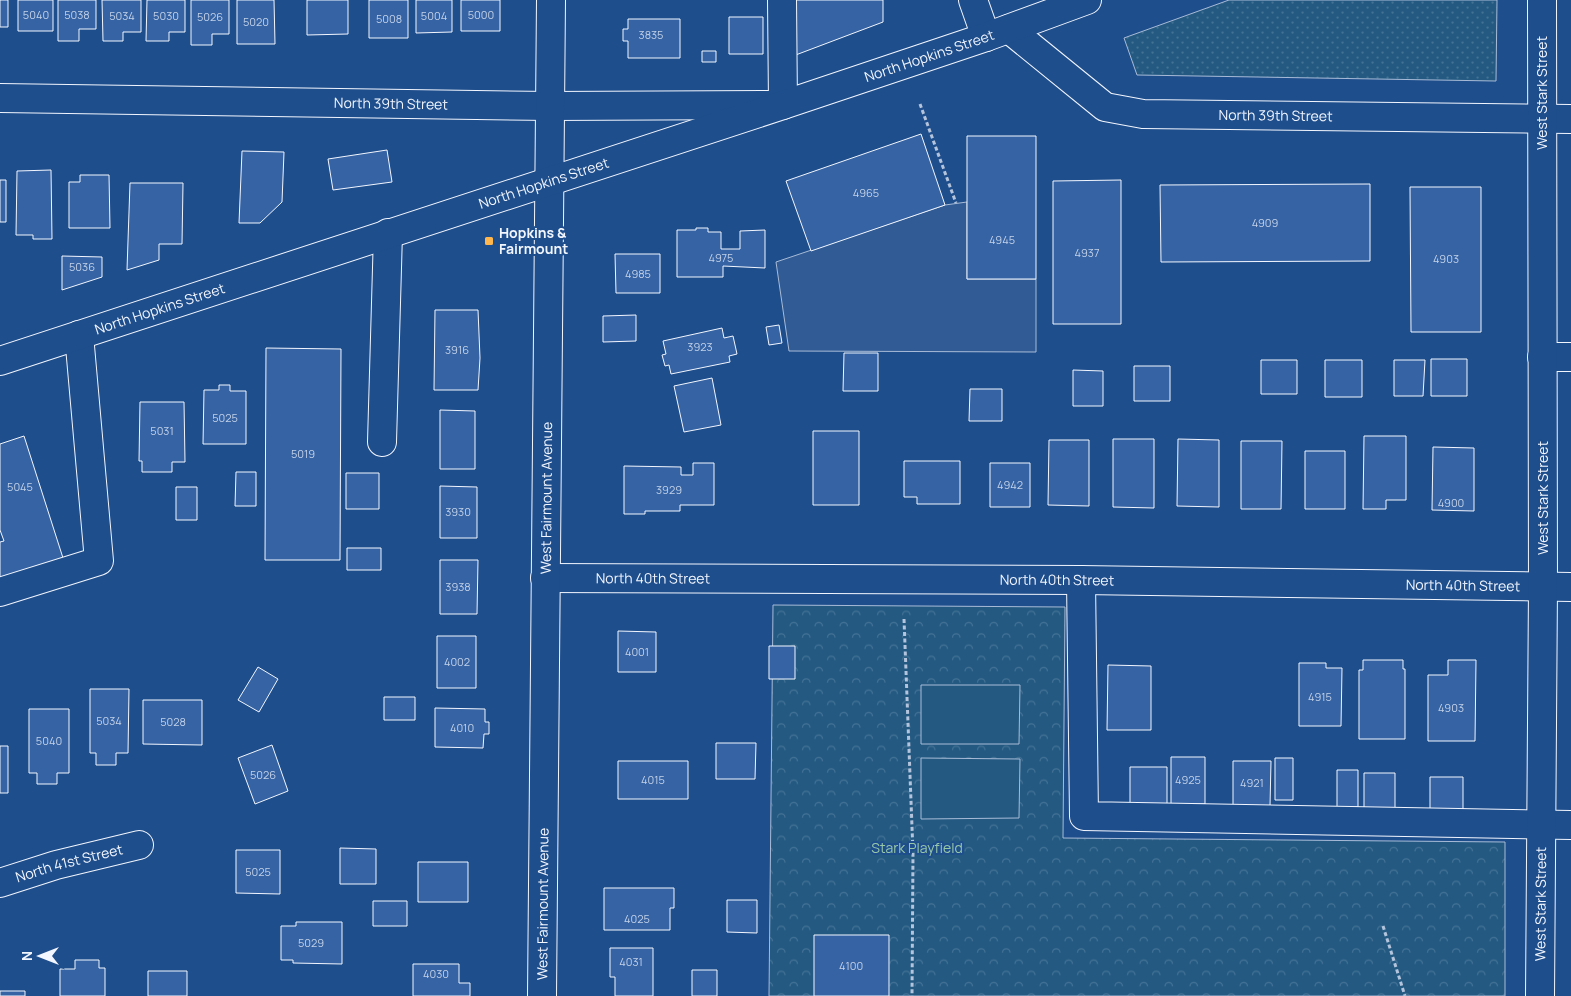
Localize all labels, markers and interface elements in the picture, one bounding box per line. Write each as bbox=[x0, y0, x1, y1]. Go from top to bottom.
house number: 5040 bbox=[23, 7, 49, 22]
house number: 5038 bbox=[64, 7, 90, 22]
house number: 5000 bbox=[468, 7, 494, 22]
house number: 5034 bbox=[109, 8, 135, 23]
house number: 5030 bbox=[153, 8, 179, 23]
house number: 5004 bbox=[421, 8, 447, 23]
house number: 5026 bbox=[197, 9, 223, 24]
house number: 5008 bbox=[376, 11, 402, 26]
house number: 5020 bbox=[243, 14, 269, 29]
street label: North Hopkins Street bbox=[862, 25, 997, 86]
house number: 3835 bbox=[639, 27, 663, 42]
street label: West Stark Street bbox=[1532, 36, 1551, 150]
street label: North 39th Street bbox=[334, 93, 449, 114]
street label: North 39th Street bbox=[1219, 105, 1333, 125]
street label: North Hopkins Street bbox=[476, 153, 611, 213]
house number: 4965 bbox=[853, 185, 879, 200]
house number: 4909 bbox=[1252, 215, 1279, 230]
place label: Hopkins & Fairmount bbox=[499, 223, 568, 258]
house number: 4945 bbox=[989, 232, 1015, 247]
marker: Hopkins & Fairmount bbox=[483, 235, 495, 247]
house number: 4937 bbox=[1075, 245, 1099, 260]
house number: 4975 bbox=[709, 250, 733, 265]
house number: 4903 bbox=[1433, 251, 1459, 266]
house number: 5036 bbox=[69, 259, 95, 274]
house number: 4985 bbox=[625, 266, 651, 281]
street label: North Hopkins Street bbox=[92, 278, 227, 338]
house number: 3923 bbox=[687, 339, 713, 354]
house number: 3916 bbox=[445, 342, 469, 357]
house number: 5025 bbox=[212, 410, 238, 425]
street label: West Fairmount Avenue bbox=[536, 422, 556, 574]
house number: 5031 bbox=[150, 423, 174, 438]
street label: West Stark Street bbox=[1533, 441, 1552, 555]
house number: 5019 bbox=[291, 446, 315, 461]
house number: 4942 bbox=[997, 477, 1023, 492]
house number: 5045 bbox=[7, 479, 33, 494]
house number: 3929 bbox=[656, 482, 682, 497]
house number: 4900 bbox=[1438, 495, 1464, 510]
house number: 3930 bbox=[445, 504, 471, 519]
street label: North 40th Street bbox=[596, 568, 711, 588]
street label: North 40th Street bbox=[1000, 570, 1115, 589]
street label: North 40th Street bbox=[1406, 575, 1521, 595]
house number: 3938 bbox=[445, 579, 471, 594]
house number: 4001 bbox=[625, 644, 649, 659]
house number: 4002 bbox=[444, 654, 470, 669]
house number: 4915 bbox=[1308, 689, 1332, 704]
house number: 4903 bbox=[1438, 700, 1464, 715]
house number: 5034 bbox=[96, 713, 122, 728]
house number: 5028 bbox=[160, 714, 186, 729]
house number: 4010 bbox=[450, 720, 474, 735]
house number: 5040 bbox=[36, 733, 62, 748]
house number: 5026 bbox=[250, 767, 276, 782]
house number: 4015 bbox=[641, 772, 665, 787]
house number: 4925 bbox=[1175, 772, 1201, 787]
house number: 4921 bbox=[1240, 775, 1264, 790]
street label: West Fairmount Avenue bbox=[532, 828, 553, 980]
park label: Stark Playfield bbox=[871, 838, 963, 857]
street label: North 41st Street bbox=[13, 839, 125, 886]
street label: West Stark Street bbox=[1530, 846, 1550, 961]
house number: 5025 bbox=[245, 864, 271, 879]
house number: 4025 bbox=[624, 911, 650, 926]
north arrow bbox=[15, 931, 65, 981]
house number: 5029 bbox=[298, 935, 324, 950]
text: N bbox=[17, 951, 36, 961]
house number: 4031 bbox=[619, 954, 643, 969]
house number: 4100 bbox=[839, 958, 863, 973]
house number: 4030 bbox=[423, 966, 449, 981]

